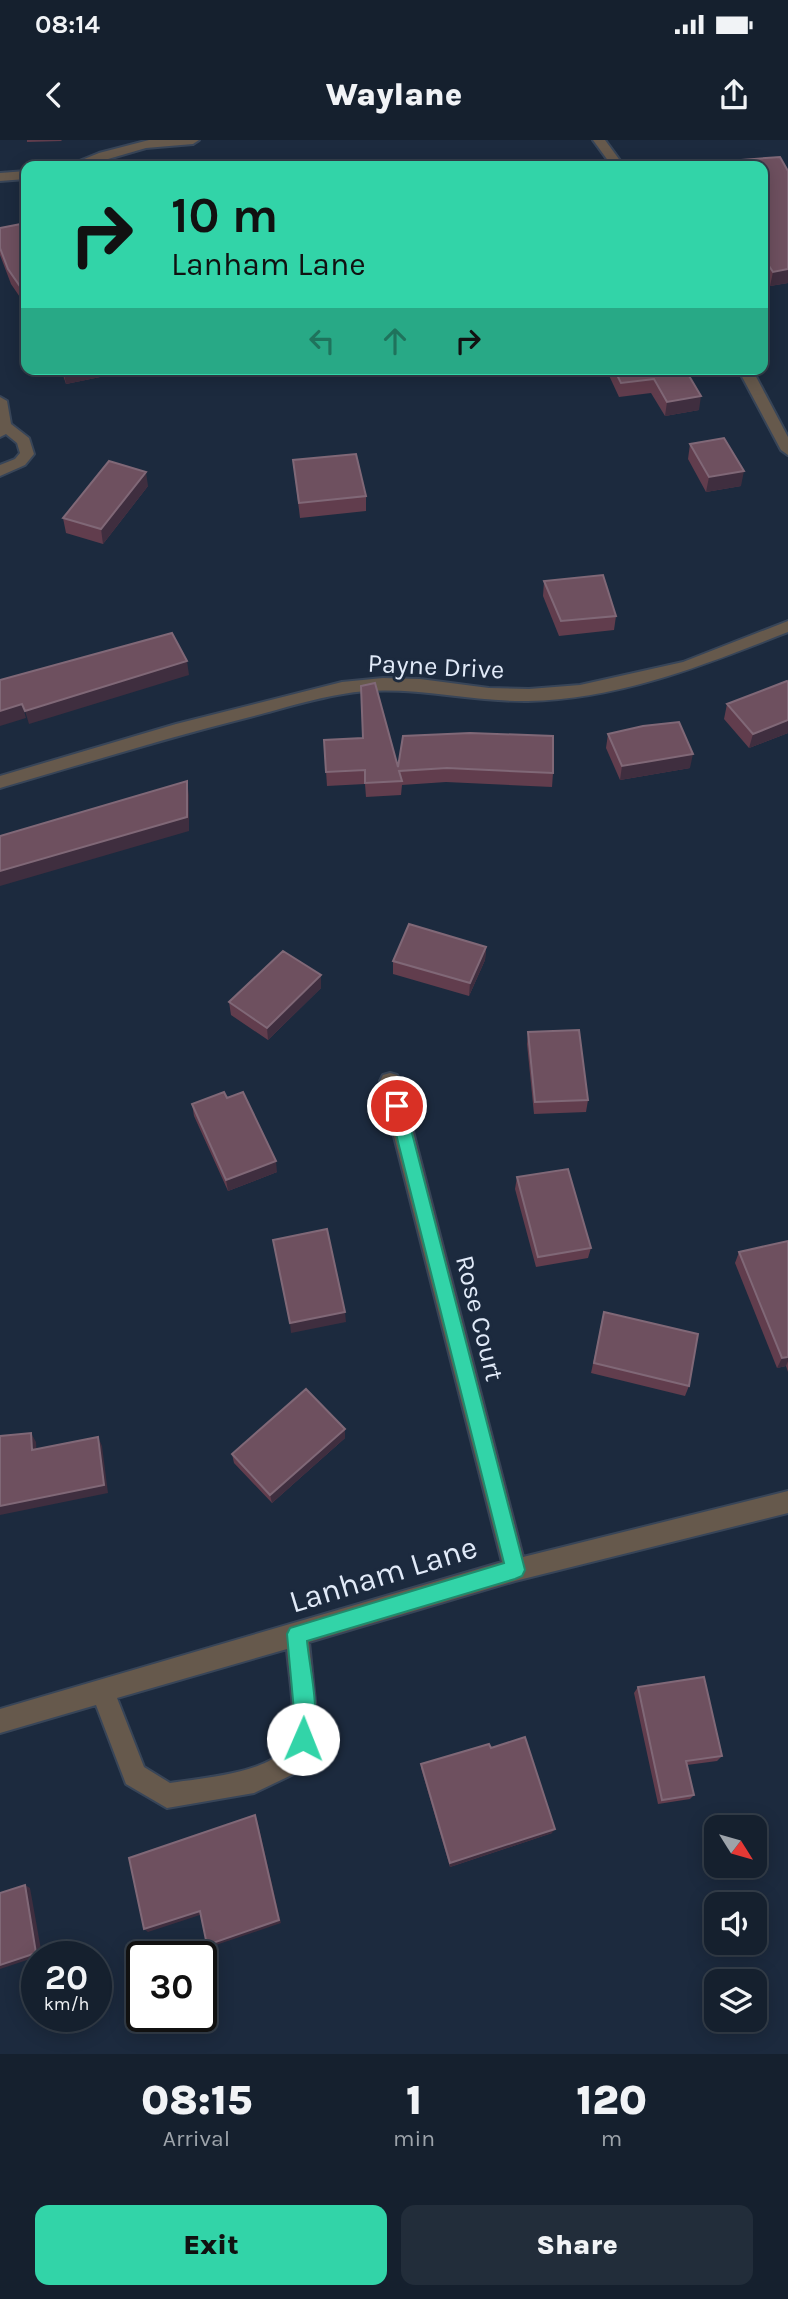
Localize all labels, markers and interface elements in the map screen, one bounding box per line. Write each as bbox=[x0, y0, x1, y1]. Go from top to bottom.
text: 08:14 bbox=[35, 9, 100, 40]
icon: back bbox=[35, 76, 73, 114]
text: Waylane bbox=[326, 76, 462, 113]
icon: share bbox=[715, 76, 753, 114]
text: 10 m bbox=[171, 187, 278, 244]
icon: right bbox=[56, 189, 147, 280]
text: Lanham Lane bbox=[171, 246, 366, 283]
icon: left bbox=[303, 322, 341, 360]
icon: ahead bbox=[376, 322, 414, 360]
icon: right bbox=[449, 322, 487, 360]
street label: Payne Drive bbox=[367, 647, 505, 686]
pin bbox=[367, 1076, 427, 1136]
icon: arrive bbox=[378, 1087, 416, 1125]
street label: Rose Court bbox=[449, 1252, 510, 1384]
street label: Lanham Lane bbox=[285, 1528, 482, 1621]
position arrow bbox=[266, 1702, 340, 1776]
north arrow bbox=[704, 1815, 766, 1878]
map controls bbox=[704, 1815, 767, 2032]
button: sound bbox=[704, 1892, 767, 1955]
speed limit sign: 30 bbox=[126, 1941, 217, 2032]
text: 20 bbox=[45, 1957, 88, 1998]
button: layers bbox=[704, 1969, 767, 2032]
text: km/h bbox=[44, 1993, 89, 2015]
text: 08:15 bbox=[141, 2075, 252, 2125]
text: 1 bbox=[406, 2075, 422, 2125]
text: 120 bbox=[576, 2075, 647, 2125]
text: Arrival bbox=[163, 2125, 230, 2152]
text: min bbox=[393, 2125, 435, 2152]
text: m bbox=[601, 2125, 622, 2152]
button: Exit bbox=[35, 2205, 387, 2285]
button: Share bbox=[401, 2205, 753, 2285]

